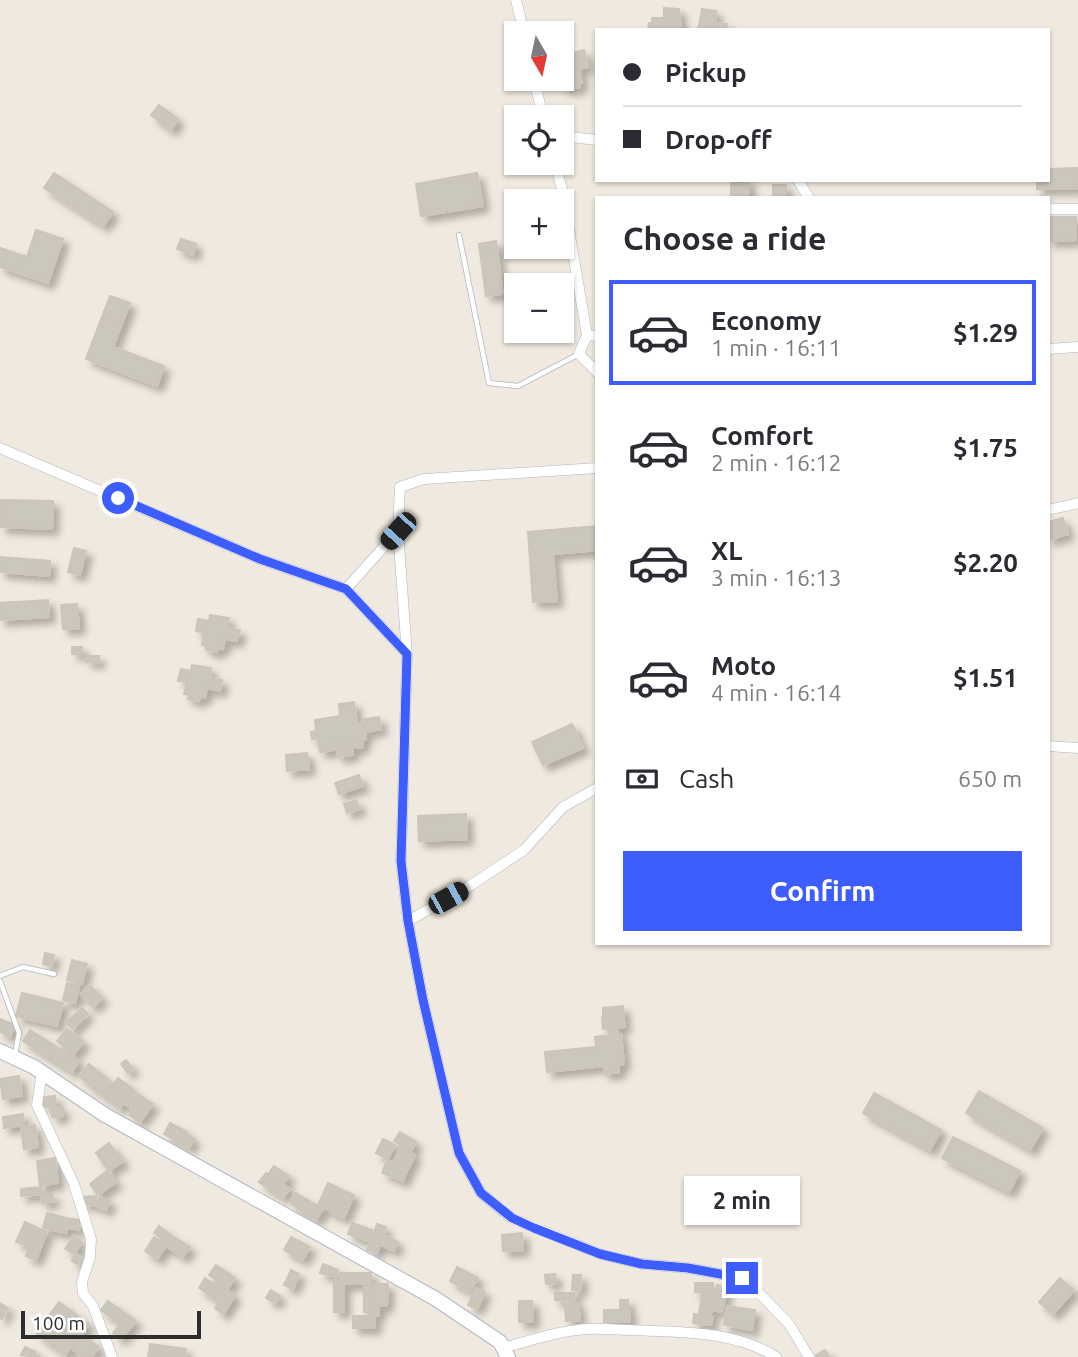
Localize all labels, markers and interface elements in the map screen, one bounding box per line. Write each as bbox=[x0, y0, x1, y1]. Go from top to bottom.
north arrow bbox=[504, 21, 574, 91]
map controls bbox=[504, 21, 574, 343]
text: Pickup bbox=[665, 58, 747, 87]
button: locate bbox=[504, 105, 574, 175]
text: Drop-off bbox=[665, 125, 772, 154]
button: + bbox=[504, 189, 574, 259]
text: Choose a ride bbox=[623, 220, 826, 256]
button: − bbox=[504, 273, 574, 343]
icon: car bbox=[627, 301, 690, 364]
text: Economy bbox=[711, 306, 821, 335]
text: $1.29 bbox=[953, 318, 1018, 347]
text: 1 min · 16:11 bbox=[711, 335, 842, 360]
icon: car bbox=[627, 416, 690, 479]
text: Comfort bbox=[711, 421, 814, 450]
text: $1.75 bbox=[953, 433, 1018, 462]
text: 2 min · 16:12 bbox=[711, 450, 842, 475]
route start bbox=[102, 482, 134, 514]
car bbox=[377, 508, 420, 554]
icon: car bbox=[627, 531, 690, 594]
text: XL bbox=[711, 536, 742, 565]
text: $2.20 bbox=[953, 548, 1018, 577]
text: 3 min · 16:13 bbox=[711, 565, 842, 590]
icon: car bbox=[627, 646, 690, 709]
text: Moto bbox=[711, 651, 776, 680]
text: $1.51 bbox=[953, 663, 1018, 692]
text: 4 min · 16:14 bbox=[711, 680, 842, 705]
icon: cash bbox=[623, 760, 661, 798]
text: Cash bbox=[679, 764, 734, 793]
text: 650 m bbox=[958, 766, 1022, 791]
button: Confirm bbox=[623, 851, 1022, 931]
car bbox=[425, 879, 472, 917]
callout: 2 min bbox=[684, 1176, 800, 1226]
text: 2 min bbox=[713, 1188, 771, 1213]
route end bbox=[726, 1262, 758, 1294]
scale bar bbox=[21, 1308, 201, 1340]
text: 100 m bbox=[32, 1312, 85, 1334]

